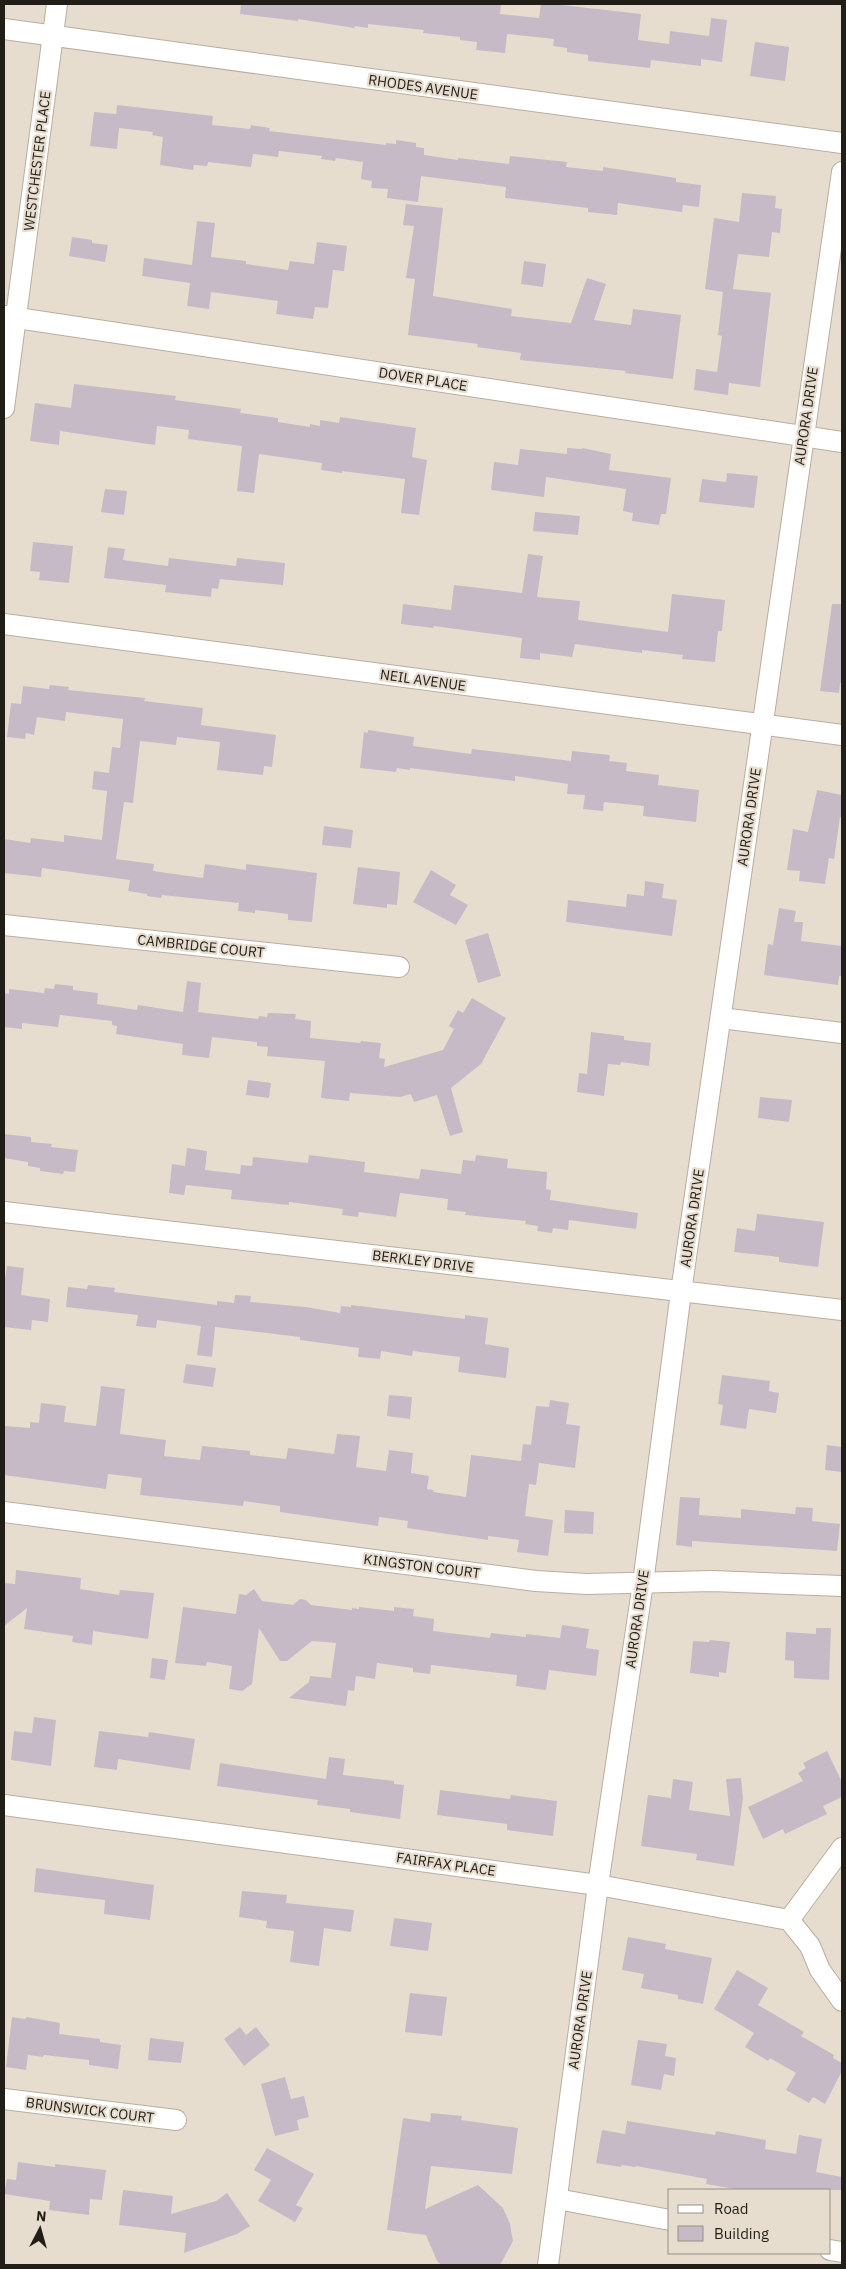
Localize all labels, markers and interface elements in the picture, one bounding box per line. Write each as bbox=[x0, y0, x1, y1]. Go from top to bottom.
street label: RHODES AVENUE bbox=[367, 70, 479, 104]
street label: WESTCHESTER PLACE bbox=[19, 90, 55, 232]
street label: DOVER PLACE bbox=[377, 363, 469, 395]
street label: AURORA DRIVE bbox=[790, 366, 822, 466]
street label: NEIL AVENUE bbox=[379, 665, 467, 695]
street label: AURORA DRIVE bbox=[733, 767, 765, 867]
street label: CAMBRIDGE COURT bbox=[136, 930, 266, 962]
street label: AURORA DRIVE bbox=[676, 1168, 708, 1268]
street label: BERKLEY DRIVE bbox=[371, 1246, 475, 1276]
street label: KINGSTON COURT bbox=[363, 1550, 481, 1582]
street label: AURORA DRIVE bbox=[621, 1569, 653, 1669]
street label: FAIRFAX PLACE bbox=[395, 1848, 497, 1880]
street label: AURORA DRIVE bbox=[564, 1970, 596, 2070]
street label: BRUNSWICK COURT bbox=[25, 2093, 155, 2127]
legend bbox=[668, 2189, 831, 2254]
text: Road bbox=[714, 2199, 749, 2218]
north arrow bbox=[15, 2204, 65, 2254]
text: N bbox=[35, 2207, 47, 2226]
text: Building bbox=[714, 2224, 769, 2243]

